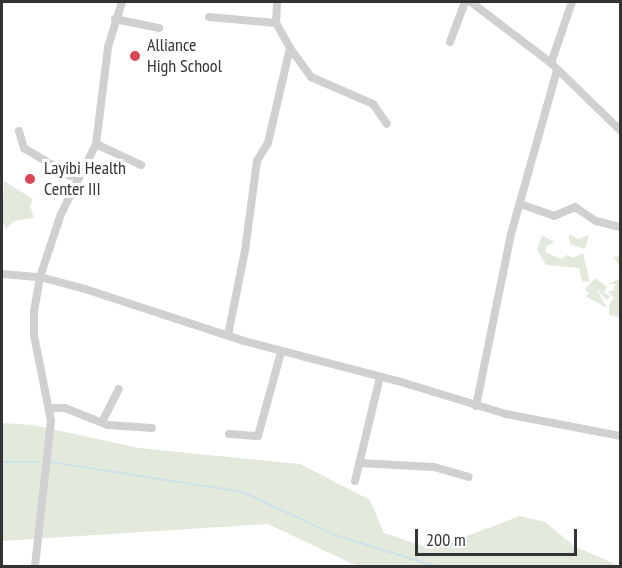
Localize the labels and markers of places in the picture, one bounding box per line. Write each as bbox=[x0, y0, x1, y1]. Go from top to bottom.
place label: Alliance High School bbox=[147, 35, 222, 78]
marker: Alliance High School bbox=[128, 49, 142, 63]
place label: Layibi Health Center III bbox=[44, 158, 126, 201]
marker: Layibi Health Center III bbox=[21, 170, 39, 188]

